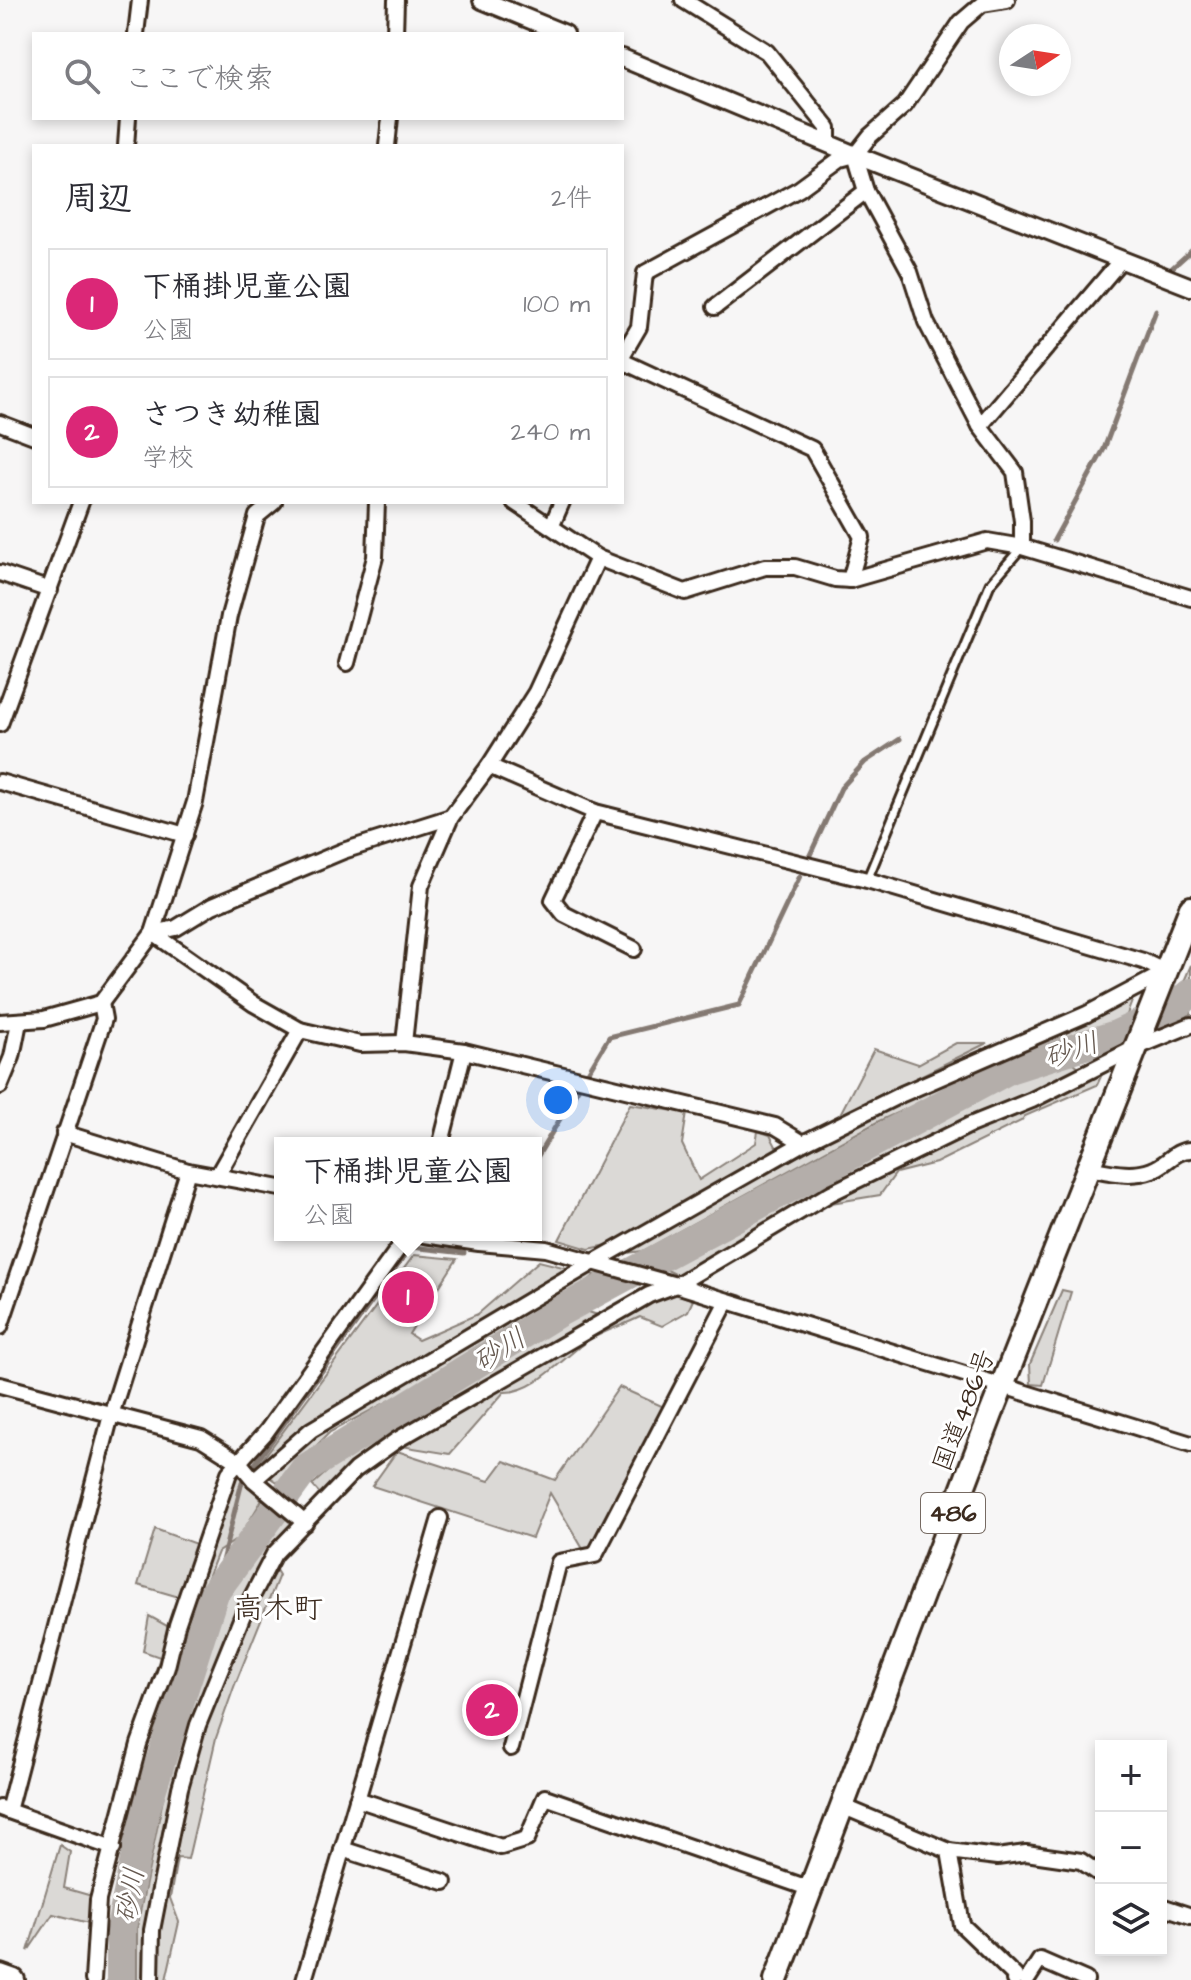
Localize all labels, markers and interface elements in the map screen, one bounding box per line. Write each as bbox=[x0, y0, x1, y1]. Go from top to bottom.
north arrow bbox=[999, 24, 1071, 96]
search box bbox=[32, 32, 624, 120]
icon: search bbox=[60, 54, 104, 98]
text: ここで検索 bbox=[124, 58, 274, 100]
text: 周辺 bbox=[64, 175, 132, 223]
text: 2件 bbox=[551, 180, 592, 216]
text: 下桶掛児童公園 bbox=[142, 266, 352, 308]
text: 1 bbox=[90, 286, 94, 322]
text: 100 m bbox=[523, 286, 590, 322]
text: 公園 bbox=[142, 312, 194, 348]
text: さつき幼稚園 bbox=[142, 394, 322, 436]
text: 2 bbox=[85, 414, 99, 450]
text: 240 m bbox=[510, 414, 590, 450]
text: 学校 bbox=[142, 440, 194, 476]
water label: 砂川 bbox=[1039, 1023, 1104, 1078]
your location bbox=[538, 1080, 578, 1120]
popup bbox=[274, 1137, 542, 1241]
text: 下桶掛児童公園 bbox=[303, 1151, 513, 1193]
text: 公園 bbox=[303, 1197, 355, 1233]
pin: 1 bbox=[382, 1267, 434, 1327]
water label: 砂川 bbox=[466, 1319, 534, 1382]
street label: 国道486号 bbox=[924, 1344, 1004, 1477]
road number: 486 bbox=[921, 1493, 985, 1533]
district label: 高木町 bbox=[233, 1588, 323, 1630]
pin: 2 bbox=[466, 1680, 518, 1740]
map controls bbox=[1095, 1740, 1167, 1956]
button: + bbox=[1095, 1740, 1167, 1812]
button: − bbox=[1095, 1812, 1167, 1884]
water label: 砂川 bbox=[106, 1864, 155, 1926]
button: layers bbox=[1095, 1884, 1167, 1956]

